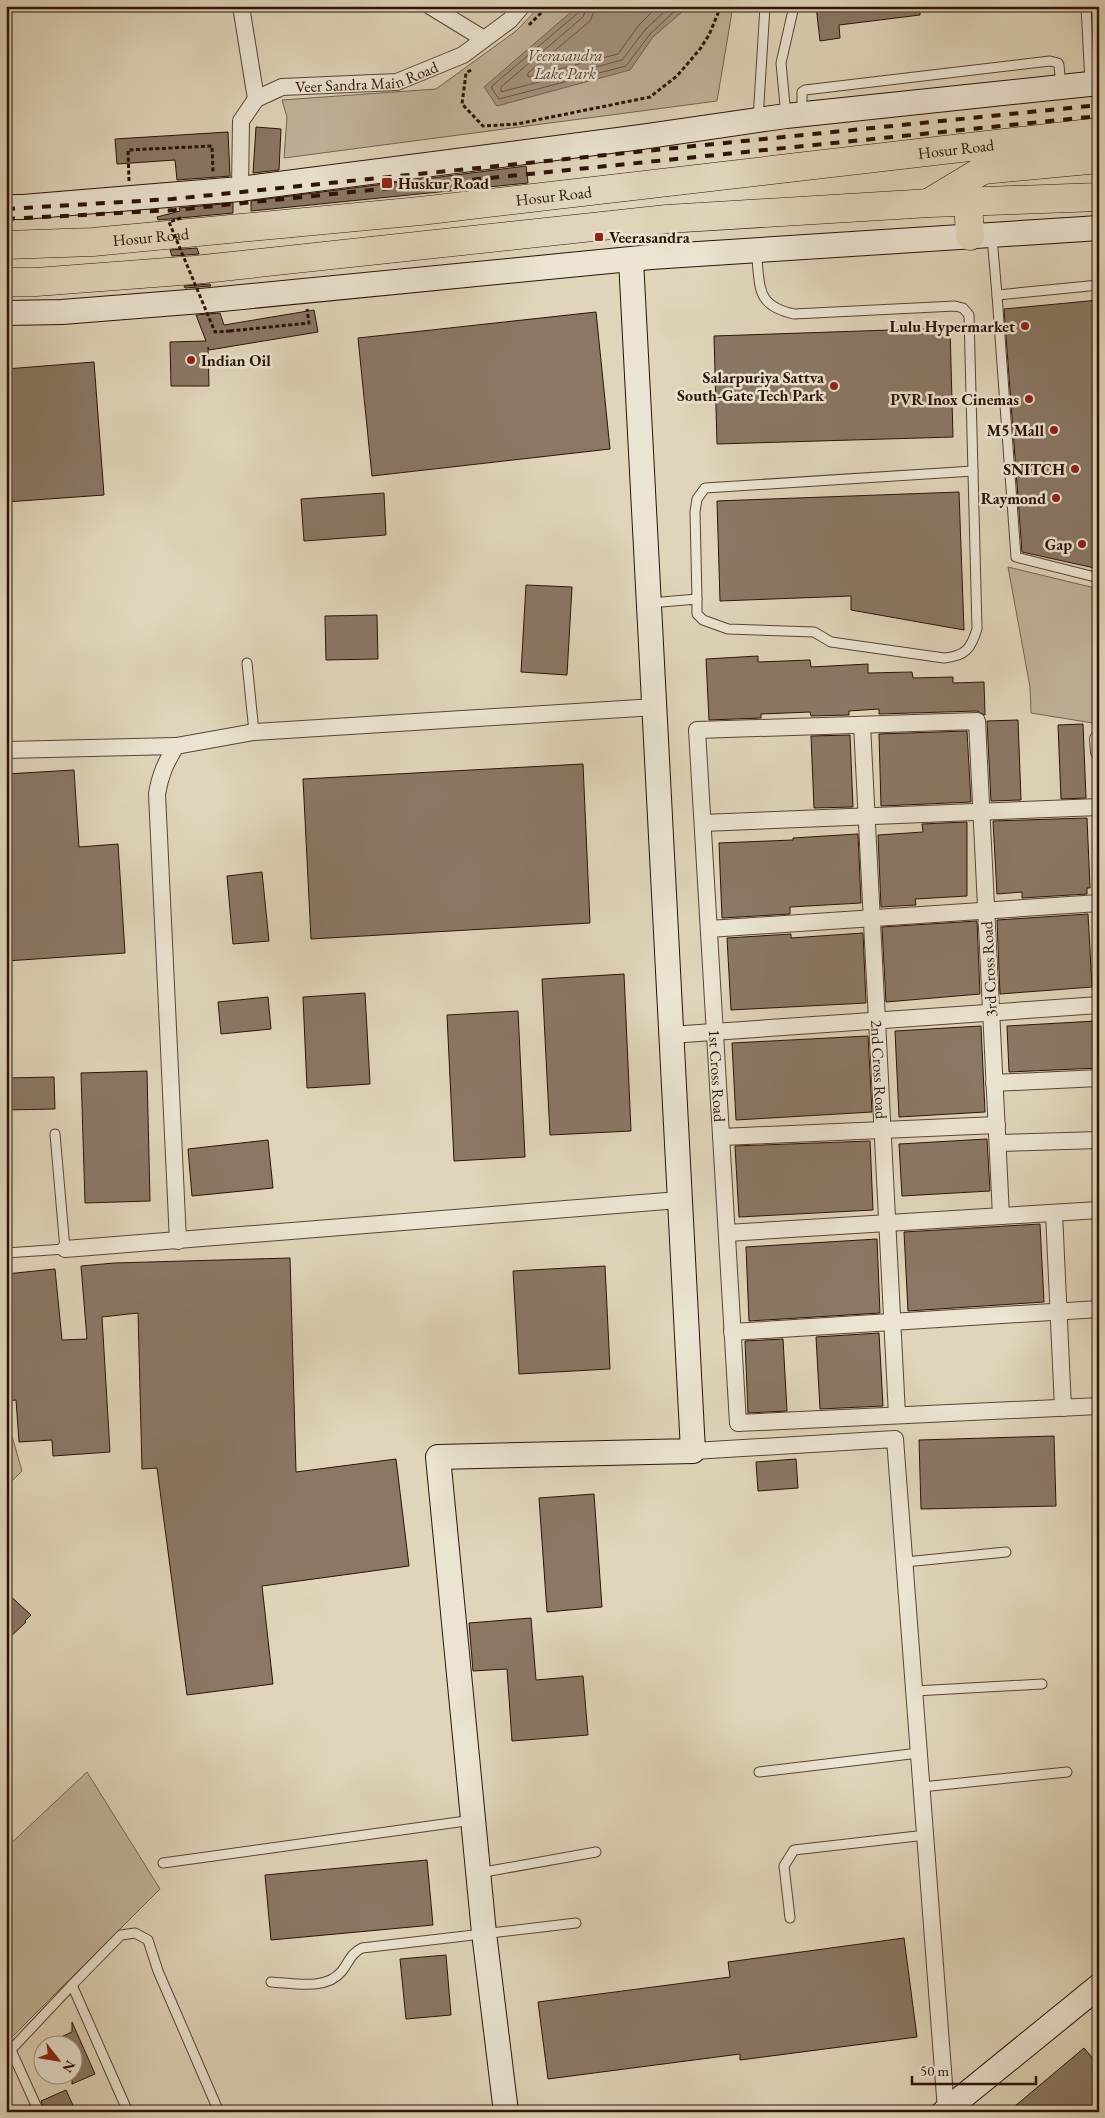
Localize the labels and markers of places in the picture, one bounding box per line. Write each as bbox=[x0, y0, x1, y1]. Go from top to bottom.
place label: Huskur Road bbox=[398, 173, 489, 194]
marker: Huskur Road bbox=[380, 176, 394, 190]
place label: Veerasandra bbox=[609, 227, 691, 248]
marker: Veerasandra bbox=[593, 231, 605, 243]
place label: Lulu Hypermarket bbox=[890, 316, 1015, 337]
marker: Lulu Hypermarket bbox=[1019, 320, 1031, 332]
place label: Indian Oil bbox=[201, 350, 271, 371]
marker: Indian Oil bbox=[185, 354, 197, 366]
place label: Salarpuriya Sattva South-Gate Tech Park bbox=[677, 367, 825, 406]
marker: Salarpuriya Sattva South-Gate Tech Park bbox=[828, 380, 840, 392]
place label: PVR Inox Cinemas bbox=[890, 389, 1019, 410]
marker: PVR Inox Cinemas bbox=[1023, 393, 1035, 405]
place label: M5 Mall bbox=[987, 420, 1044, 441]
marker: M5 Mall bbox=[1048, 424, 1060, 436]
place label: SNITCH bbox=[1003, 459, 1065, 480]
marker: SNITCH bbox=[1069, 463, 1081, 475]
place label: Raymond bbox=[981, 488, 1046, 509]
marker: Raymond bbox=[1050, 492, 1062, 504]
place label: Gap bbox=[1045, 534, 1072, 555]
marker: Gap bbox=[1076, 538, 1088, 550]

